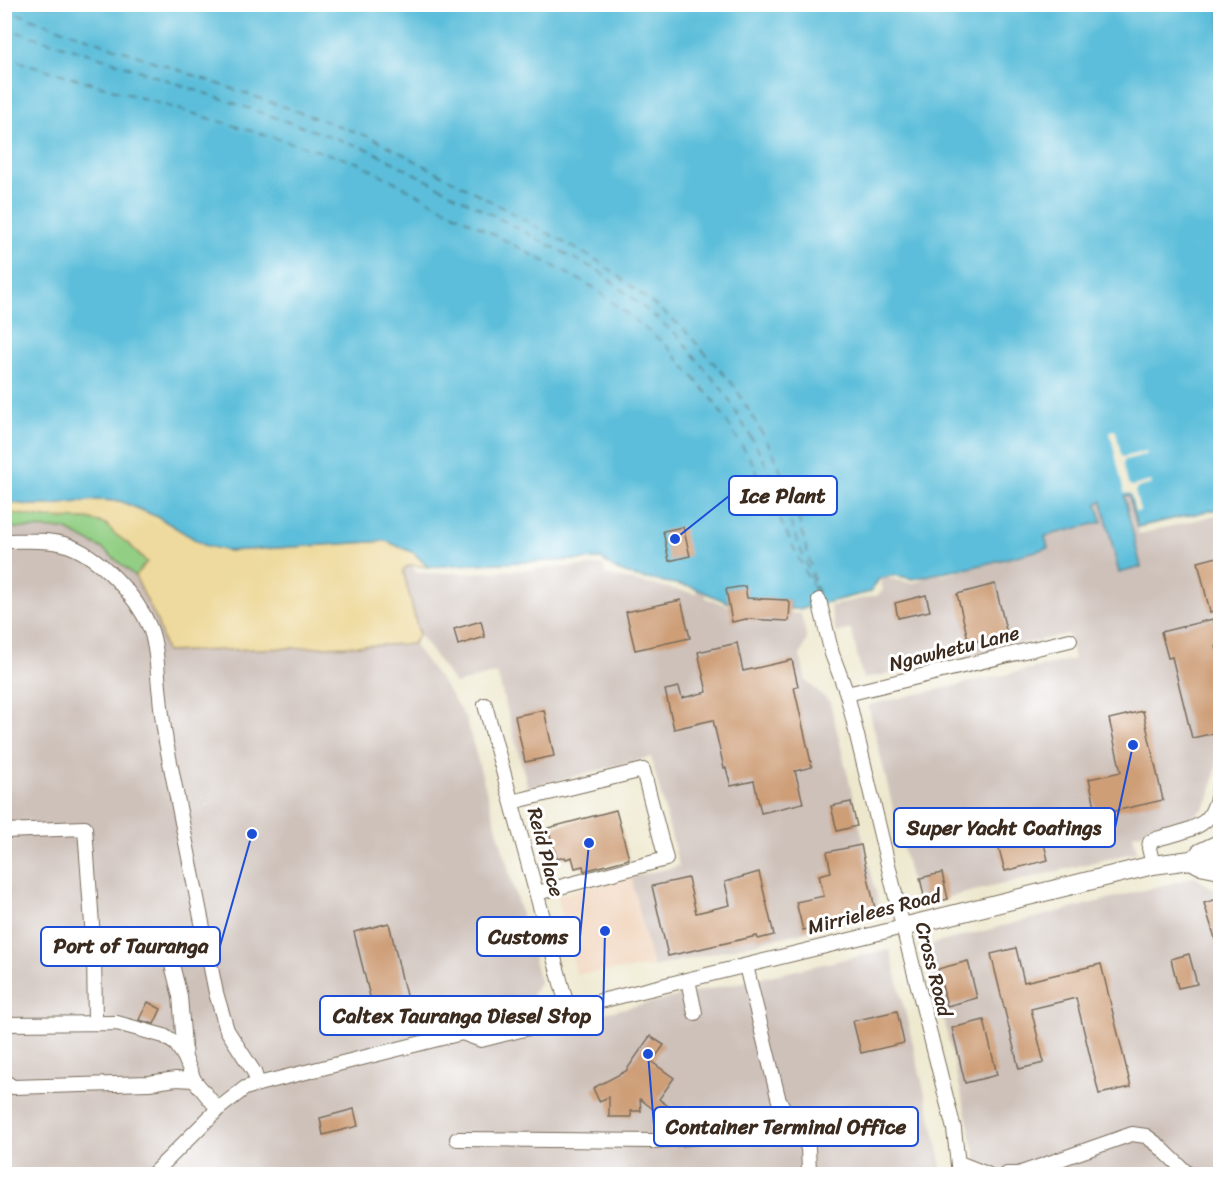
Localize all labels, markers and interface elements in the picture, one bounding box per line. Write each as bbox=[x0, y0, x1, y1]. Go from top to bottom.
callout: Ice Plant bbox=[729, 476, 837, 515]
text: Ice Plant bbox=[740, 477, 826, 515]
street label: Ngawhetu Lane bbox=[885, 615, 1023, 682]
street label: Reid Place bbox=[517, 803, 574, 901]
callout: Super Yacht Coatings bbox=[894, 808, 1115, 847]
text: Super Yacht Coatings bbox=[906, 809, 1102, 847]
street label: Mirrielees Road bbox=[804, 878, 946, 945]
callout: Customs bbox=[477, 917, 580, 956]
text: Customs bbox=[487, 918, 569, 956]
street label: Cross Road bbox=[905, 918, 962, 1021]
callout: Port of Tauranga bbox=[41, 927, 220, 966]
text: Port of Tauranga bbox=[53, 927, 209, 965]
callout: Caltex Tauranga Diesel Stop bbox=[320, 996, 603, 1035]
text: Caltex Tauranga Diesel Stop bbox=[332, 997, 592, 1035]
callout: Container Terminal Office bbox=[654, 1107, 918, 1146]
text: Container Terminal Office bbox=[665, 1108, 906, 1146]

